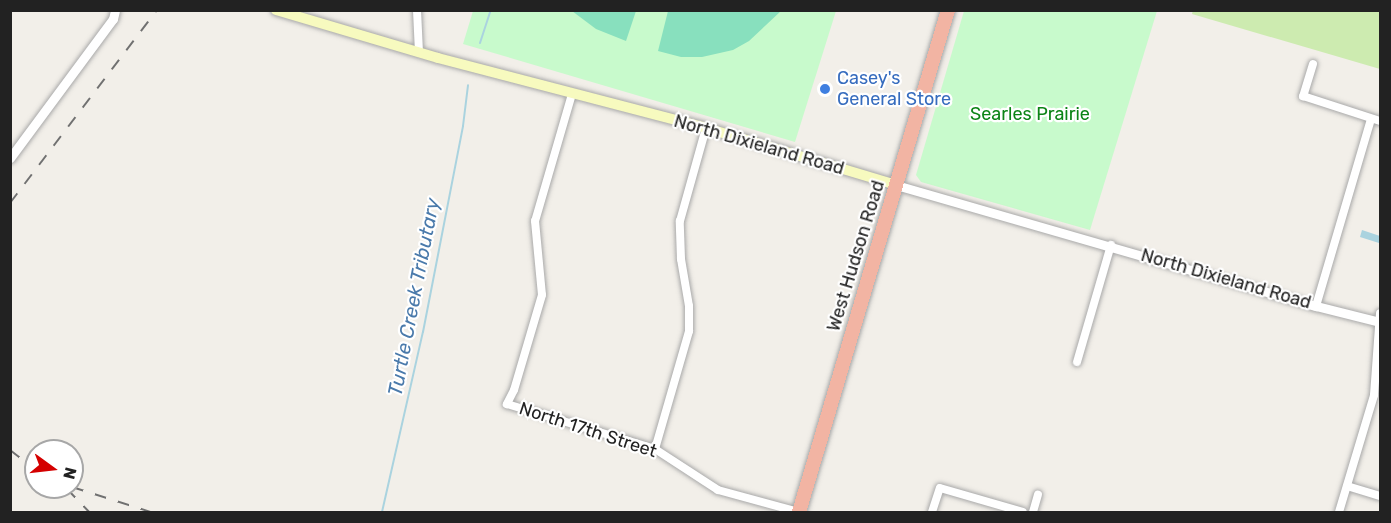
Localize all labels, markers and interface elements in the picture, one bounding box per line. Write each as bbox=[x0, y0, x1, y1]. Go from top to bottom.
place label: Casey's General Store bbox=[837, 68, 951, 110]
marker: Casey's General Store bbox=[818, 82, 832, 96]
park label: Searles Prairie bbox=[970, 103, 1090, 125]
street label: North Dixieland Road bbox=[671, 110, 847, 180]
street label: West Hudson Road bbox=[823, 178, 889, 334]
water label: Turtle Creek Tributary bbox=[383, 196, 445, 398]
street label: North Dixieland Road bbox=[1138, 244, 1314, 314]
street label: North 17th Street bbox=[516, 398, 660, 462]
north arrow bbox=[24, 439, 84, 499]
text: N bbox=[59, 465, 81, 481]

